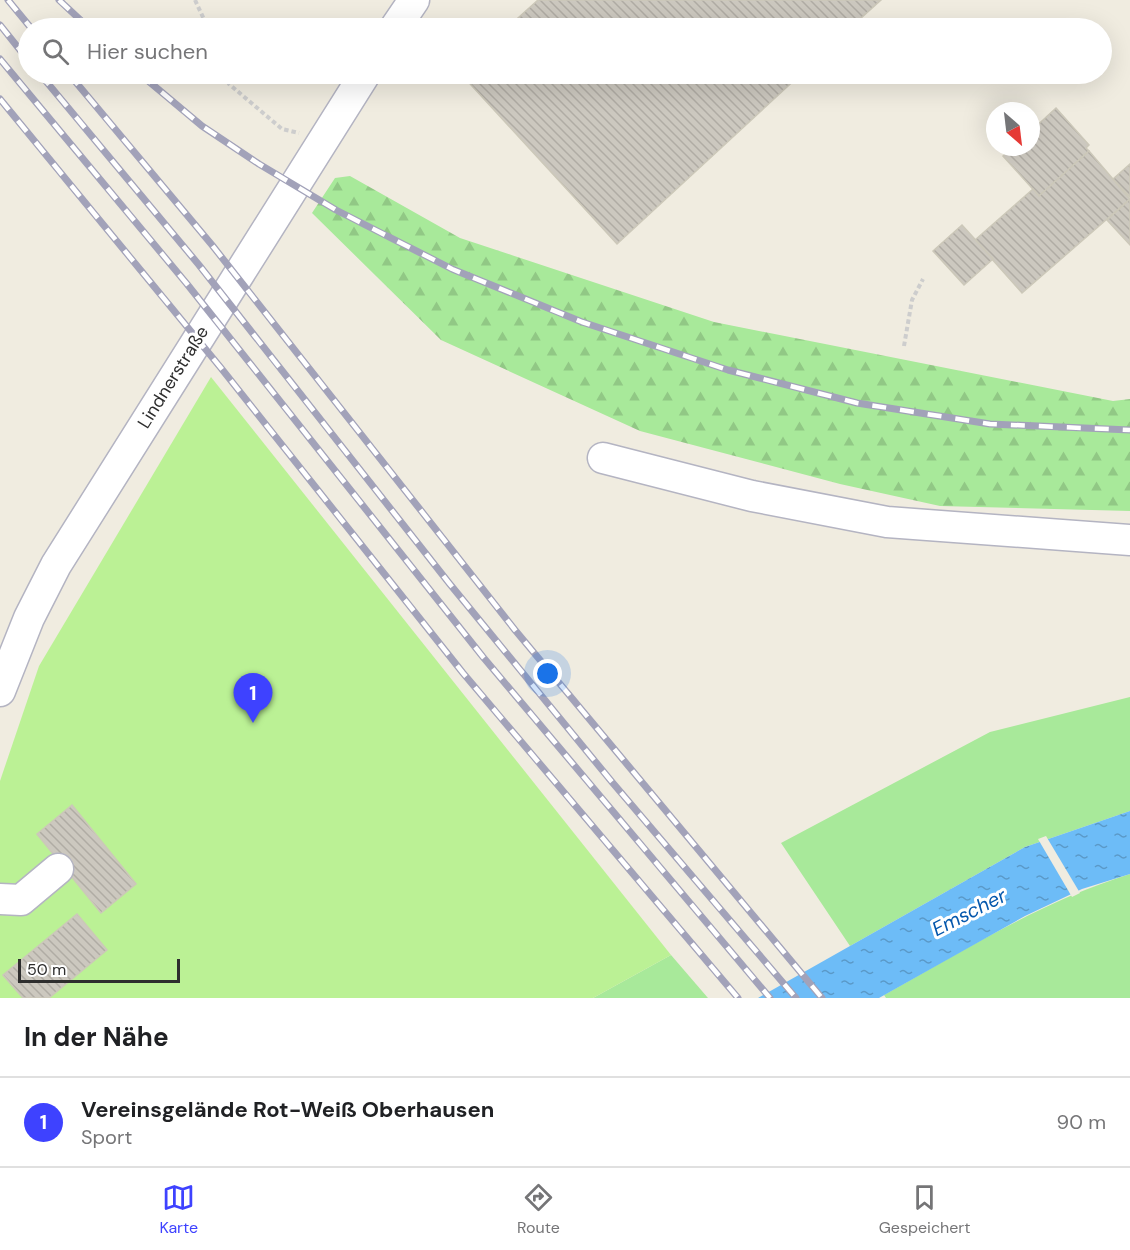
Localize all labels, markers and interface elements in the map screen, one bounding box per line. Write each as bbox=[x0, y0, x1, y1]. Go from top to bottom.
search box bbox=[18, 18, 1112, 84]
icon: search bbox=[39, 35, 72, 68]
text: Hier suchen bbox=[87, 37, 208, 66]
north arrow bbox=[986, 102, 1040, 156]
street label: Lindnerstraße bbox=[132, 321, 214, 433]
your location bbox=[533, 659, 562, 688]
pin: 1 bbox=[234, 674, 272, 723]
water label: Emscher bbox=[927, 882, 1011, 942]
scale bar bbox=[18, 956, 180, 984]
text: 50 m bbox=[27, 959, 66, 980]
text: In der Nähe bbox=[24, 1020, 169, 1054]
text: Vereinsgelände Rot-Weiß Oberhausen bbox=[81, 1095, 494, 1124]
text: 1 bbox=[40, 1109, 47, 1135]
text: 90 m bbox=[1057, 1109, 1106, 1135]
text: Sport bbox=[81, 1124, 132, 1150]
tab: Karte bbox=[159, 1181, 198, 1238]
tab: Route bbox=[517, 1181, 560, 1238]
tab: Gespeichert bbox=[879, 1181, 971, 1238]

